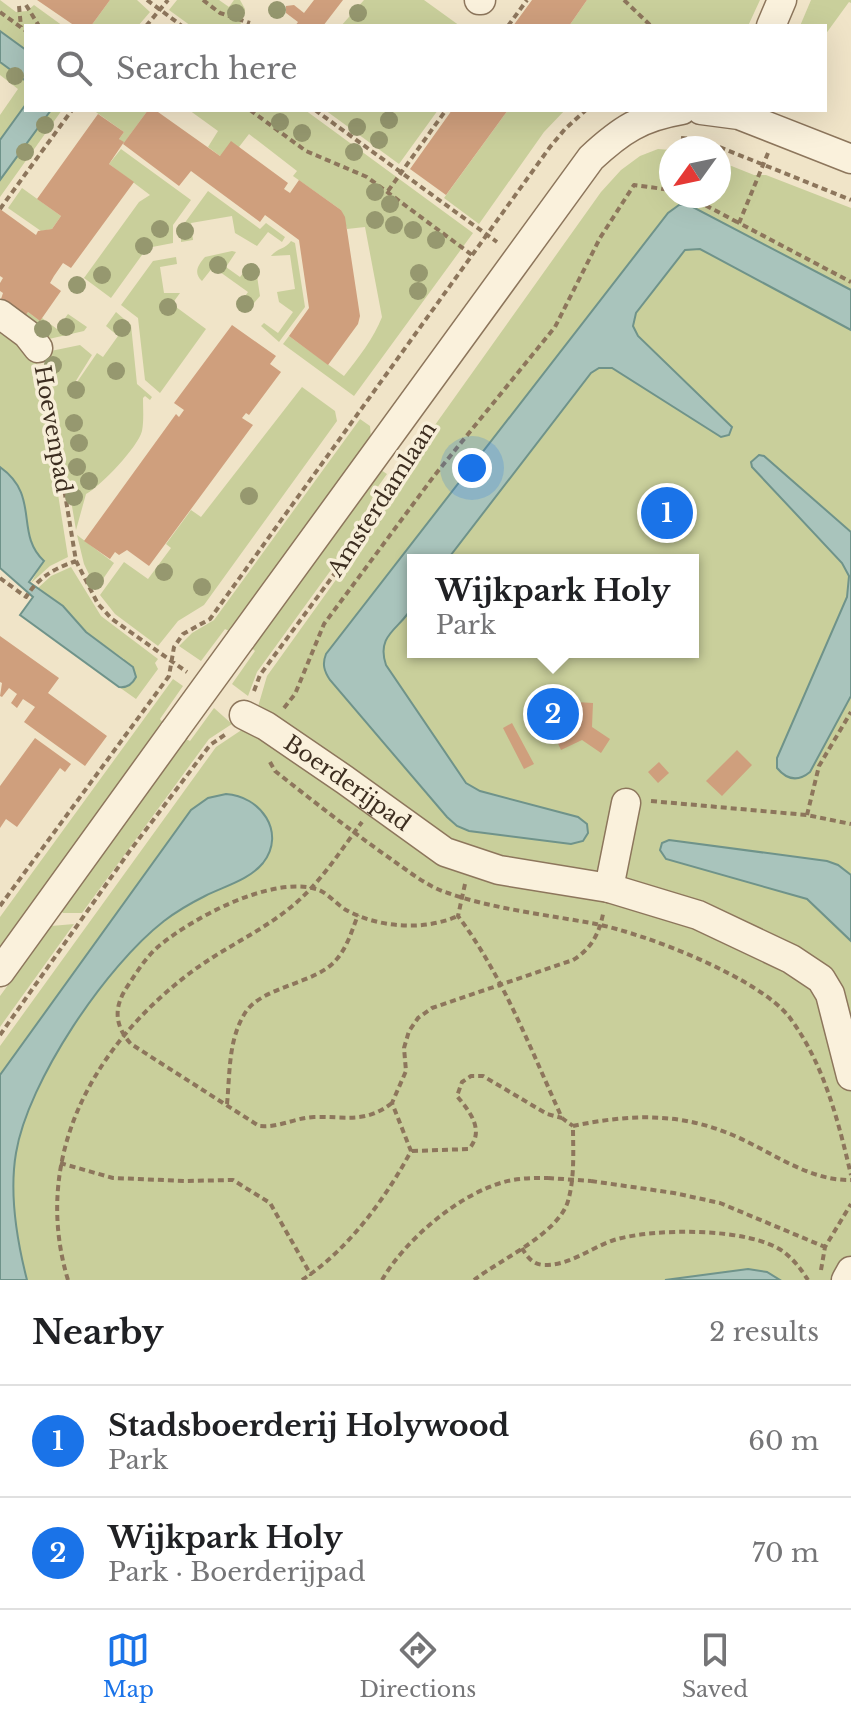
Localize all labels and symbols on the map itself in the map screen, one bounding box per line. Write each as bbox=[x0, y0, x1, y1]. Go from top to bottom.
north arrow bbox=[659, 136, 731, 208]
street label: Hoevenpad bbox=[28, 363, 78, 495]
street label: Amsterdamlaan bbox=[321, 417, 442, 582]
your location bbox=[452, 448, 492, 488]
pin: 1 bbox=[641, 483, 693, 543]
pin: 2 bbox=[527, 684, 579, 744]
street label: Boerderijpad bbox=[279, 729, 416, 837]

